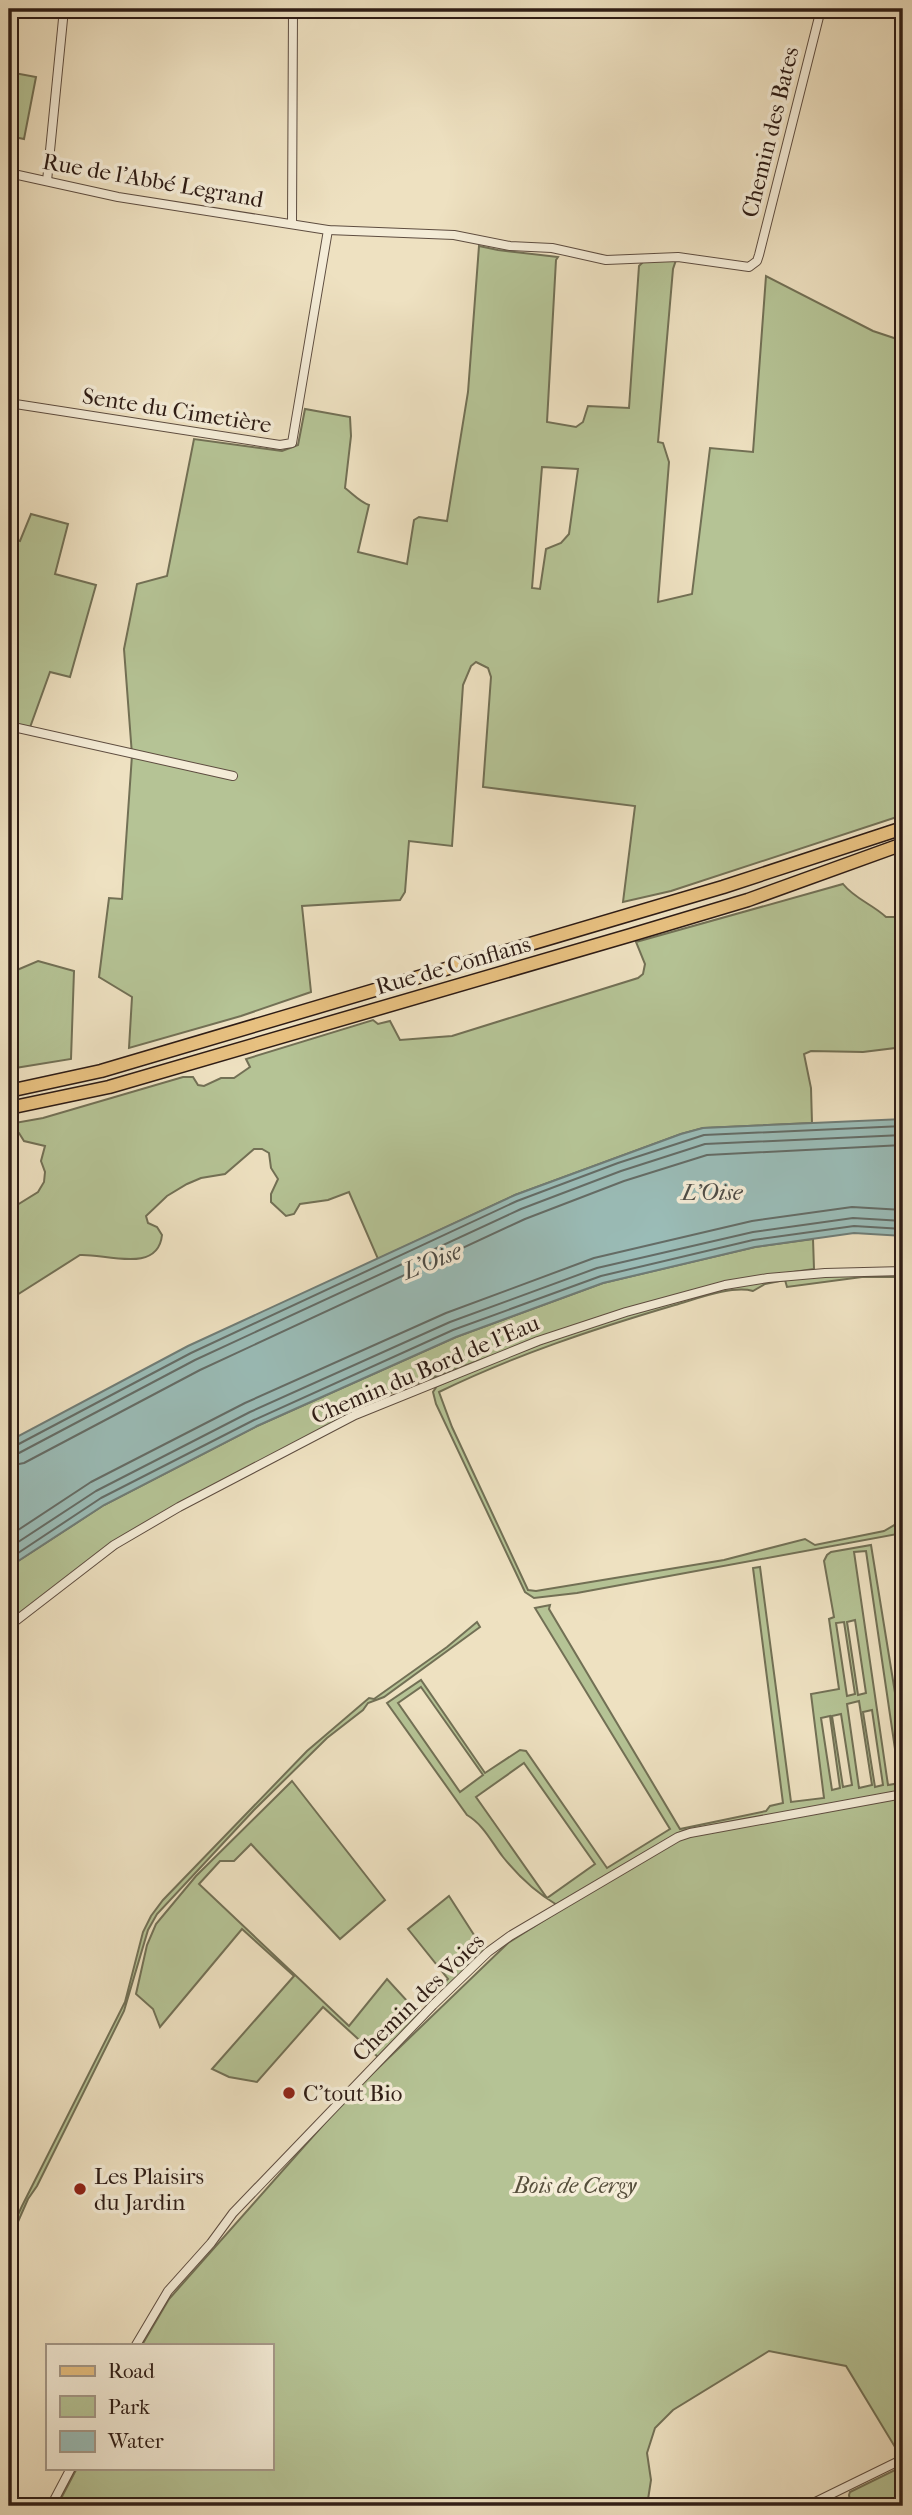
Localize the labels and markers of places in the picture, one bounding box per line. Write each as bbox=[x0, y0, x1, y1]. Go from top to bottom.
place label: C'tout Bio bbox=[303, 2080, 402, 2107]
marker: C'tout Bio bbox=[281, 2085, 297, 2101]
place label: Les Plaisirs du Jardin bbox=[94, 2163, 204, 2216]
marker: Les Plaisirs du Jardin bbox=[72, 2181, 88, 2197]

